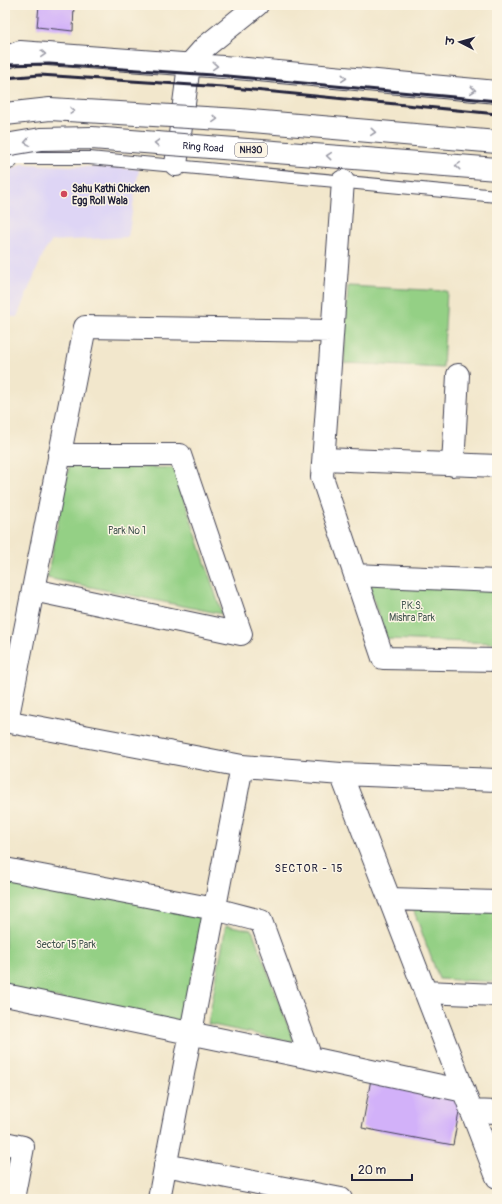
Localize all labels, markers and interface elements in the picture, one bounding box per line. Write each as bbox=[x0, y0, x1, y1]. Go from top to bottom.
north arrow bbox=[440, 22, 480, 62]
text: उ bbox=[444, 35, 458, 46]
one-way arrow bbox=[40, 50, 46, 59]
one-way arrow bbox=[212, 62, 218, 71]
one-way arrow bbox=[341, 73, 347, 82]
one-way arrow bbox=[470, 85, 477, 94]
one-way arrow bbox=[69, 106, 75, 115]
one-way arrow bbox=[212, 114, 218, 123]
one-way arrow bbox=[370, 127, 376, 136]
one-way arrow bbox=[24, 137, 31, 145]
one-way arrow bbox=[154, 138, 160, 147]
street label: Ring Road bbox=[182, 140, 224, 155]
road number: NH30 bbox=[235, 143, 267, 157]
one-way arrow bbox=[326, 151, 332, 160]
one-way arrow bbox=[455, 162, 461, 171]
place label: Sahu Kathi Chicken Egg Roll Wala bbox=[72, 183, 150, 207]
marker: Sahu Kathi Chicken Egg Roll Wala bbox=[59, 189, 69, 199]
park label: Park No 1 bbox=[108, 525, 146, 537]
park label: P.K.S. Mishra Park bbox=[389, 600, 436, 624]
district label: SECTOR - 15 bbox=[274, 862, 344, 875]
park label: Sector 15 Park bbox=[36, 939, 97, 951]
scale bar bbox=[352, 1156, 412, 1182]
text: 20 m bbox=[358, 1163, 387, 1178]

